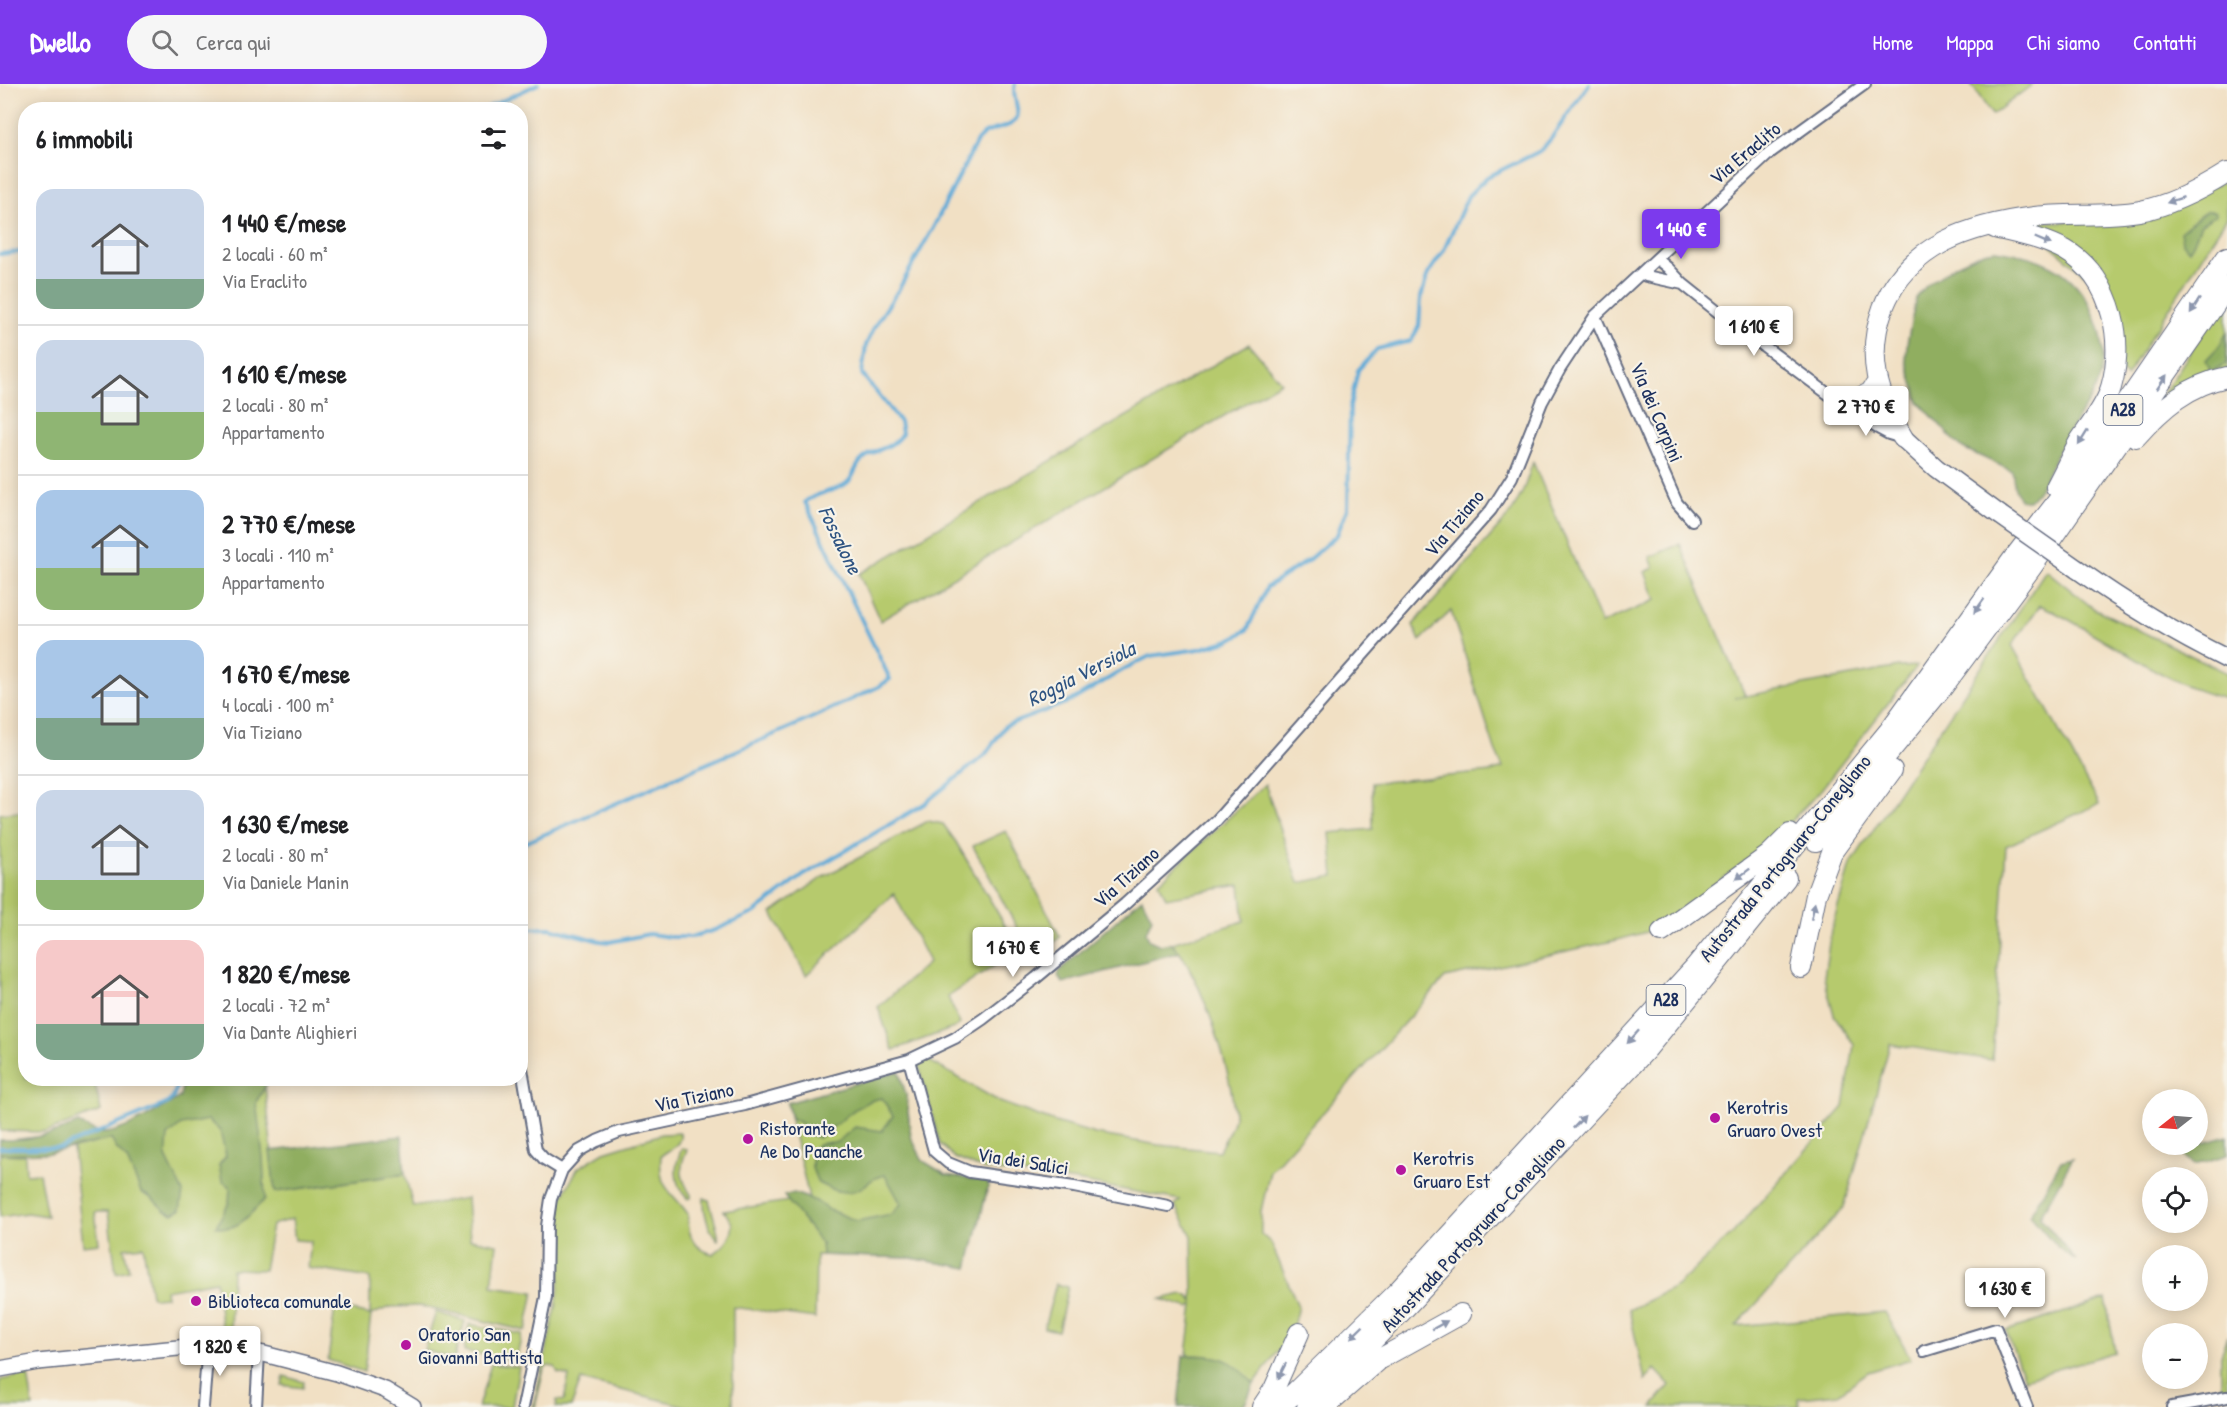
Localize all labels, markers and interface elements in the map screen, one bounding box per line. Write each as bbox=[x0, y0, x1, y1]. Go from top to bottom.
search box bbox=[127, 15, 547, 69]
text: Dwello bbox=[30, 23, 91, 61]
icon: search bbox=[148, 26, 181, 59]
text: Cerca qui bbox=[196, 27, 271, 57]
text: Home bbox=[1872, 28, 1913, 57]
text: Mappa bbox=[1946, 28, 1993, 57]
text: Chi siamo bbox=[2026, 28, 2100, 57]
text: Contatti bbox=[2133, 28, 2197, 57]
street label: Via Eraclito bbox=[1703, 115, 1786, 190]
text: 6 immobili bbox=[36, 121, 133, 156]
icon: filters bbox=[477, 122, 510, 155]
one-way arrow bbox=[2166, 195, 2184, 205]
text: 1 440 €/mese bbox=[222, 205, 346, 240]
pin: 1 440 € bbox=[1626, 209, 1736, 260]
icon: home bbox=[84, 213, 156, 285]
text: 1 440 € bbox=[1656, 215, 1706, 242]
one-way arrow bbox=[2035, 237, 2052, 246]
text: 2 locali · 60 m² bbox=[222, 240, 328, 267]
text: Via Eraclito bbox=[222, 267, 307, 294]
one-way arrow bbox=[2189, 297, 2201, 313]
pin: 1 610 € bbox=[1699, 306, 1809, 357]
text: 1 610 € bbox=[1729, 312, 1779, 339]
text: 1 610 €/mese bbox=[222, 356, 347, 391]
street label: Via dei Carpini bbox=[1624, 358, 1691, 466]
icon: home bbox=[84, 364, 156, 436]
one-way arrow bbox=[2156, 375, 2168, 391]
pin: 2 770 € bbox=[1811, 386, 1921, 437]
text: 2 locali · 80 m² bbox=[222, 391, 328, 418]
text: 2 770 € bbox=[1838, 392, 1894, 419]
road number: A28 bbox=[2104, 395, 2142, 425]
text: Appartamento bbox=[222, 418, 325, 445]
one-way arrow bbox=[2077, 430, 2088, 446]
street label: Via Tiziano bbox=[1418, 483, 1490, 562]
water label: Fossalone bbox=[811, 501, 870, 580]
text: 2 770 €/mese bbox=[222, 506, 355, 541]
icon: home bbox=[84, 514, 156, 586]
text: 3 locali · 110 m² bbox=[222, 541, 334, 568]
text: Appartamento bbox=[222, 568, 325, 595]
one-way arrow bbox=[1973, 598, 1985, 614]
water label: Roggia Versiola bbox=[1022, 633, 1142, 713]
text: 1 670 €/mese bbox=[222, 656, 350, 691]
icon: home bbox=[84, 664, 156, 736]
text: 4 locali · 100 m² bbox=[222, 691, 334, 718]
text: Via Tiziano bbox=[222, 718, 302, 745]
street label: Autostrada Portogruaro-Conegliano bbox=[1693, 748, 1877, 967]
text: 1 630 €/mese bbox=[222, 806, 349, 841]
icon: home bbox=[84, 814, 156, 886]
street label: Via Tiziano bbox=[1087, 840, 1164, 913]
text: 2 locali · 80 m² bbox=[222, 841, 328, 868]
text: Via Daniele Manin bbox=[222, 868, 349, 895]
one-way arrow bbox=[1735, 868, 1751, 881]
one-way arrow bbox=[1809, 901, 1818, 920]
pin: 1 670 € bbox=[958, 927, 1068, 978]
text: 1 670 € bbox=[987, 933, 1039, 960]
text: 1 820 €/mese bbox=[222, 956, 350, 991]
icon: home bbox=[84, 964, 156, 1036]
road number: A28 bbox=[1646, 985, 1686, 1015]
text: 2 locali · 72 m² bbox=[222, 991, 330, 1018]
text: Via Dante Alighieri bbox=[222, 1018, 357, 1045]
one-way arrow bbox=[1627, 1029, 1641, 1043]
street label: Via Tiziano bbox=[652, 1075, 736, 1118]
north arrow bbox=[2142, 1089, 2208, 1155]
map controls bbox=[2142, 1089, 2208, 1389]
place label: Kerotris Gruaro Ovest bbox=[1727, 1093, 1823, 1143]
marker: Kerotris Gruaro Ovest bbox=[1708, 1111, 1722, 1125]
place label: Ristorante Ae Do Paanche bbox=[760, 1114, 863, 1164]
one-way arrow bbox=[1572, 1114, 1586, 1129]
street label: Autostrada Portogruaro-Conegliano bbox=[1374, 1130, 1571, 1338]
marker: Ristorante Ae Do Paanche bbox=[741, 1132, 755, 1146]
street label: Via dei Salici bbox=[976, 1140, 1071, 1181]
place label: Kerotris Gruaro Est bbox=[1413, 1144, 1491, 1194]
marker: Kerotris Gruaro Est bbox=[1394, 1163, 1408, 1177]
button: locate bbox=[2142, 1167, 2208, 1233]
button: + bbox=[2142, 1245, 2208, 1311]
pin: 1 630 € bbox=[1950, 1268, 2060, 1319]
text: 1 630 € bbox=[1979, 1274, 2031, 1301]
place label: Biblioteca comunale bbox=[208, 1287, 351, 1314]
marker: Biblioteca comunale bbox=[189, 1294, 203, 1308]
place label: Oratorio San Giovanni Battista bbox=[418, 1320, 542, 1370]
one-way arrow bbox=[1432, 1320, 1449, 1330]
button: − bbox=[2142, 1323, 2208, 1389]
one-way arrow bbox=[1349, 1325, 1364, 1339]
pin: 1 820 € bbox=[165, 1326, 275, 1377]
text: 1 820 € bbox=[193, 1332, 247, 1359]
marker: Oratorio San Giovanni Battista bbox=[399, 1338, 413, 1352]
one-way arrow bbox=[1278, 1362, 1287, 1379]

